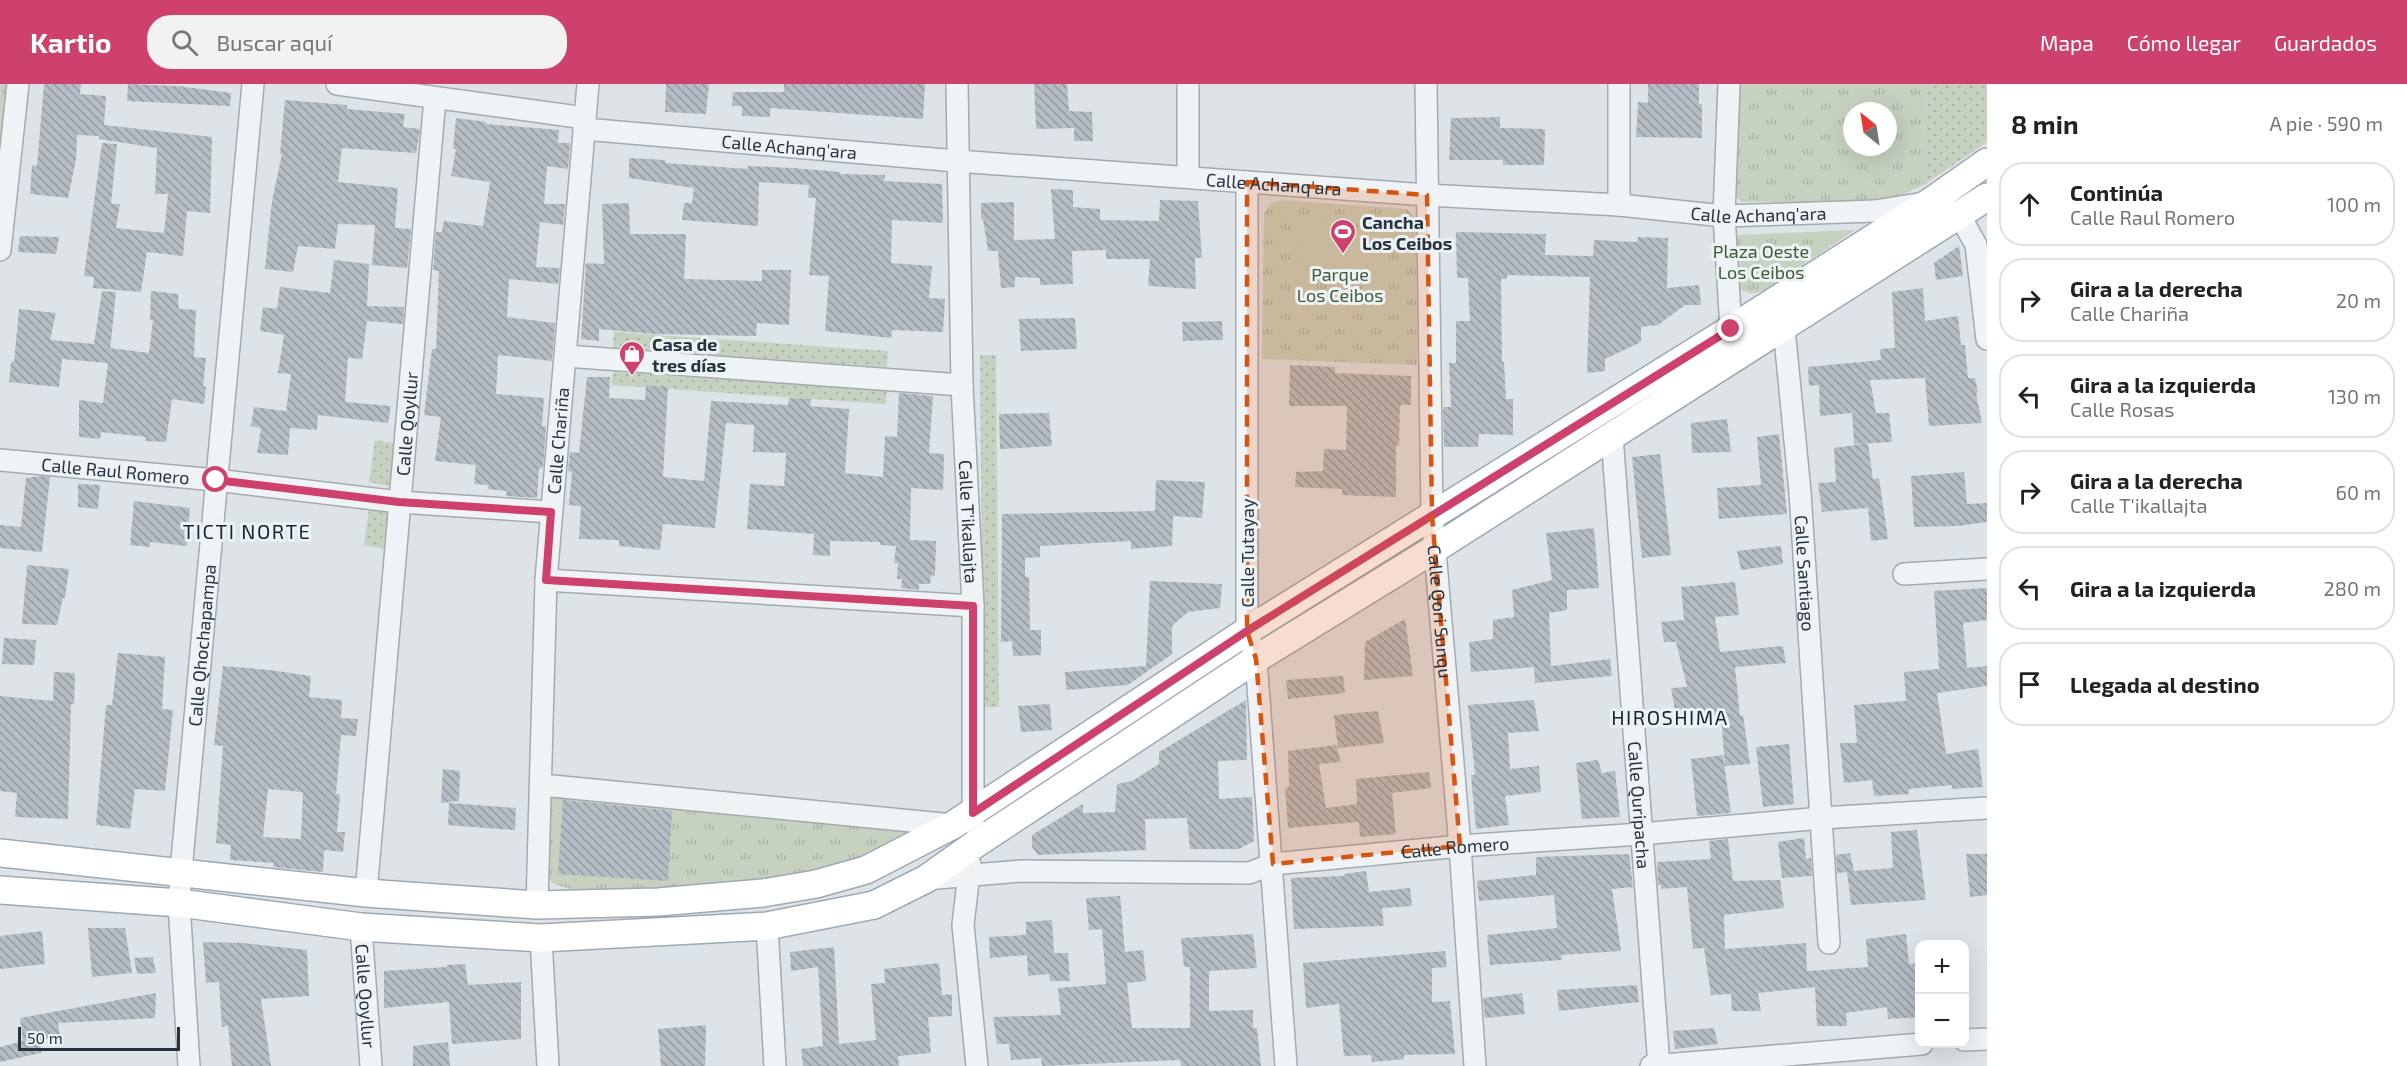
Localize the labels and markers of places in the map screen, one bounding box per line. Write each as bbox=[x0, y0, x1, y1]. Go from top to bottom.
place label: Cancha Los Ceibos bbox=[1362, 211, 1452, 254]
sports icon: Cancha Los Ceibos bbox=[1328, 217, 1358, 255]
place label: Casa de tres días bbox=[652, 333, 726, 376]
shop icon: Casa de tres días bbox=[617, 339, 647, 377]

